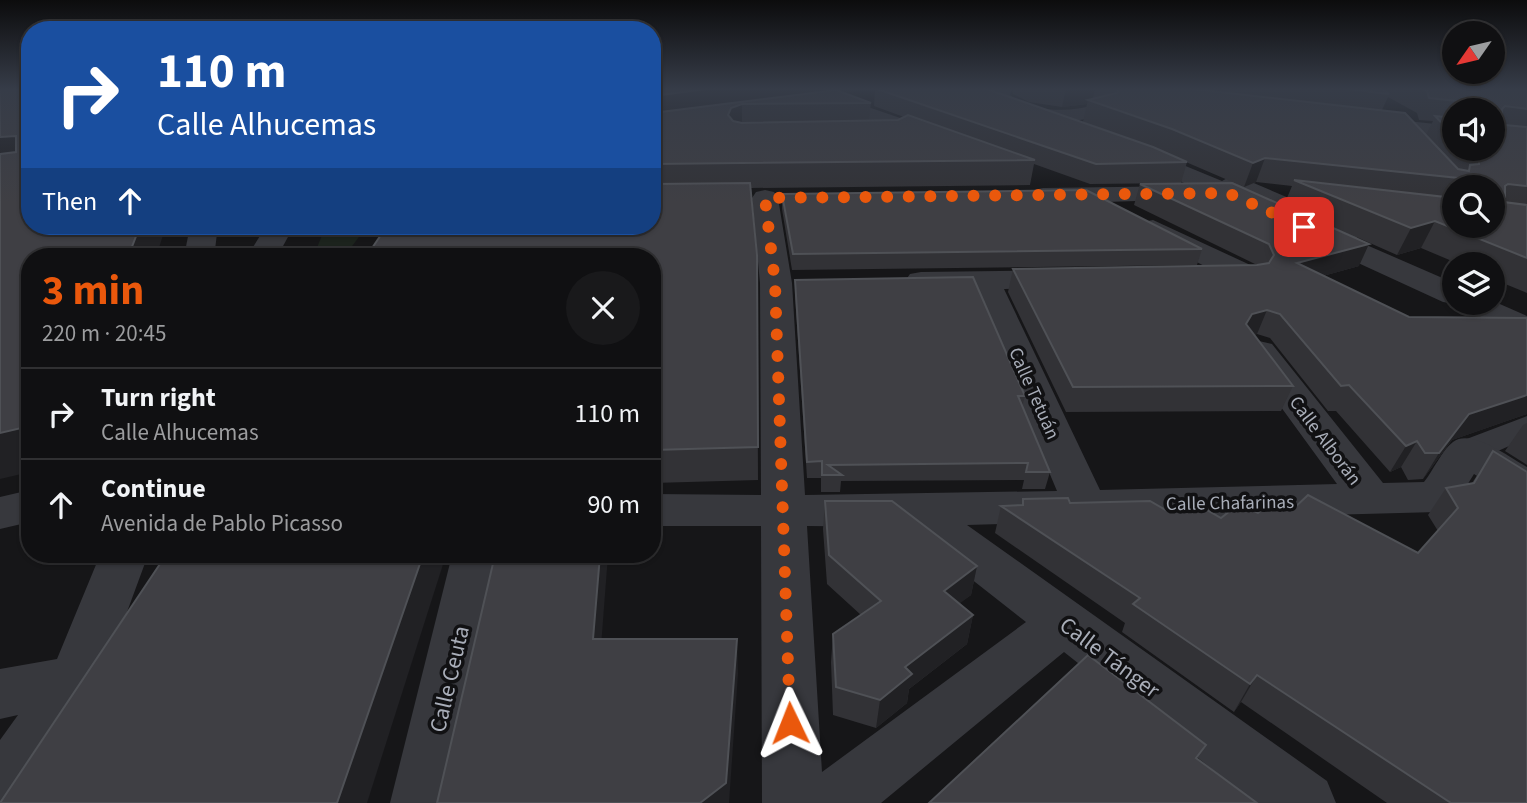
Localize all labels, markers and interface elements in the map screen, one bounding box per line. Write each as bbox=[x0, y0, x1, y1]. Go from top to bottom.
north arrow bbox=[1442, 21, 1505, 84]
map controls bbox=[1442, 21, 1505, 315]
text: 110 m bbox=[157, 37, 286, 107]
icon: right bbox=[42, 49, 133, 140]
button: sound bbox=[1442, 98, 1505, 161]
text: Calle Alhucemas bbox=[157, 102, 376, 148]
button: search bbox=[1442, 175, 1505, 238]
icon: ahead bbox=[111, 182, 149, 220]
text: Then bbox=[42, 183, 97, 220]
pin bbox=[1274, 197, 1334, 257]
icon: arrive bbox=[1285, 208, 1323, 246]
button: layers bbox=[1442, 252, 1505, 315]
text: 3 min bbox=[42, 261, 144, 321]
button: close bbox=[566, 271, 640, 345]
text: 220 m · 20:45 bbox=[42, 317, 166, 350]
street label: Calle Tetuán bbox=[1001, 343, 1066, 444]
text: Turn right bbox=[101, 379, 216, 416]
street label: Calle Alborán bbox=[1282, 391, 1367, 491]
icon: right bbox=[42, 395, 80, 433]
text: 110 m bbox=[574, 395, 640, 432]
text: Calle Alhucemas bbox=[101, 416, 259, 449]
text: Continue bbox=[101, 470, 206, 507]
icon: ahead bbox=[42, 486, 80, 524]
text: 90 m bbox=[587, 486, 640, 523]
street label: Calle Chafarinas bbox=[1166, 489, 1294, 518]
text: Avenida de Pablo Picasso bbox=[101, 507, 343, 540]
street label: Calle Tánger bbox=[1053, 609, 1168, 707]
street label: Calle Ceuta bbox=[421, 623, 478, 736]
position arrow bbox=[753, 686, 827, 760]

